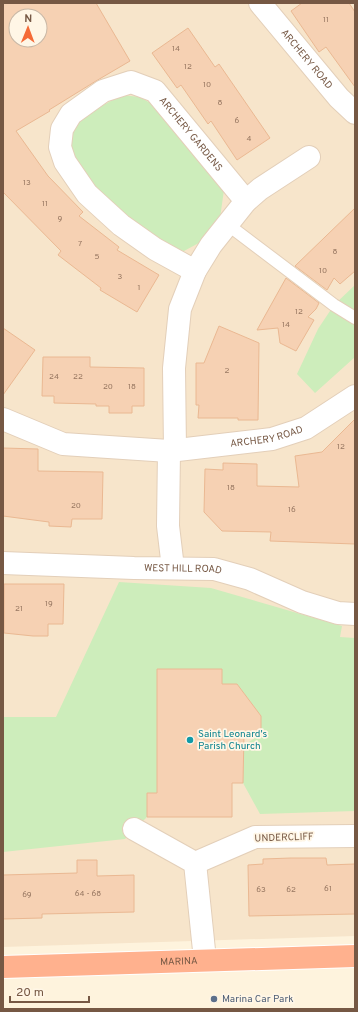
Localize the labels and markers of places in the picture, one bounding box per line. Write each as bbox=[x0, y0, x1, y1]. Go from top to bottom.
place label: Saint Leonard's Parish Church bbox=[198, 728, 268, 753]
marker: Saint Leonard's Parish Church bbox=[185, 735, 195, 745]
place label: Marina Car Park bbox=[222, 993, 294, 1006]
marker: Marina Car Park bbox=[209, 994, 219, 1004]

